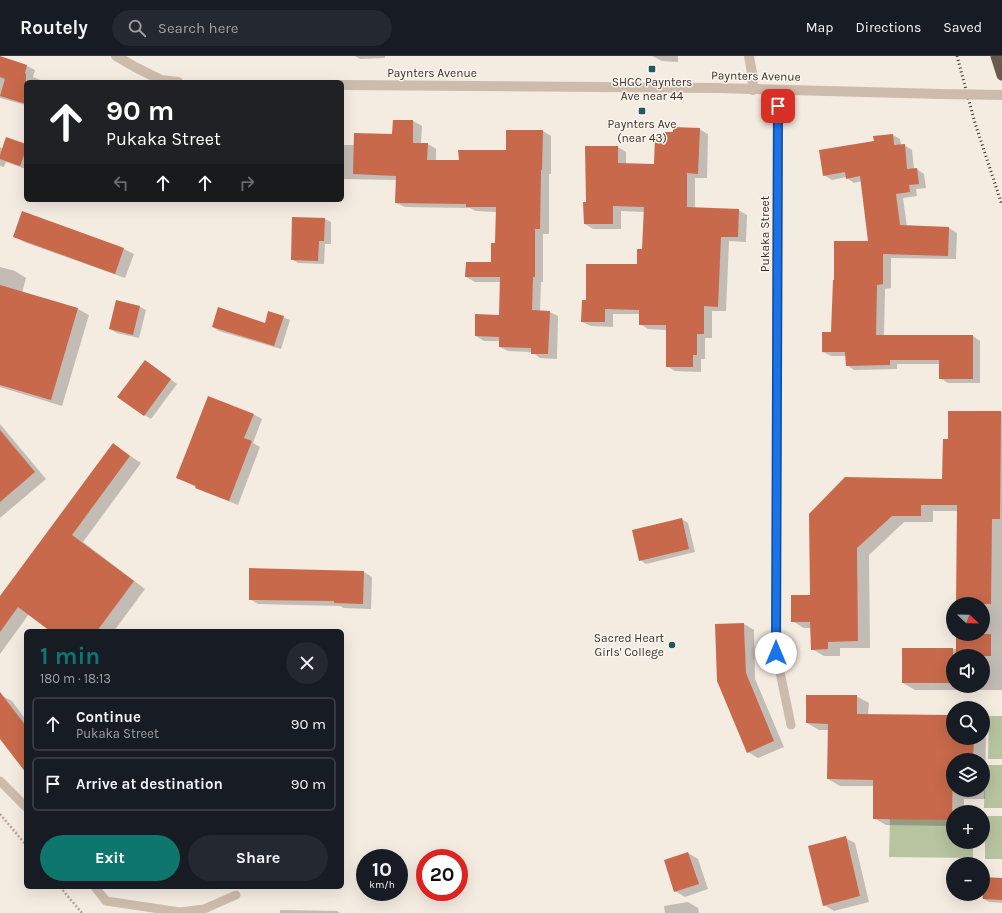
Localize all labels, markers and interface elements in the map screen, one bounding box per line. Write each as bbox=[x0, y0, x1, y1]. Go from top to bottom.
search box bbox=[112, 10, 392, 46]
text: Routely bbox=[20, 17, 88, 39]
icon: search bbox=[126, 17, 148, 39]
text: Search here bbox=[158, 19, 239, 37]
text: Map bbox=[806, 19, 834, 36]
text: Directions bbox=[856, 19, 921, 36]
text: Saved bbox=[943, 19, 982, 36]
marker: SHGC Paynters Ave near 44 bbox=[647, 64, 657, 74]
street label: Paynters Avenue bbox=[387, 66, 477, 80]
street label: Paynters Avenue bbox=[711, 68, 801, 84]
place label: SHGC Paynters Ave near 44 bbox=[612, 75, 692, 103]
pin bbox=[761, 89, 795, 123]
text: 90 m bbox=[106, 94, 174, 127]
icon: arrive bbox=[767, 95, 789, 117]
icon: ahead bbox=[40, 96, 92, 148]
marker: Paynters Ave (near 43) bbox=[637, 106, 647, 116]
place label: Paynters Ave (near 43) bbox=[607, 117, 677, 145]
text: Pukaka Street bbox=[106, 128, 221, 150]
icon: left bbox=[110, 172, 132, 194]
icon: ahead bbox=[152, 172, 174, 194]
icon: ahead bbox=[194, 172, 216, 194]
icon: right bbox=[236, 172, 258, 194]
street label: Pukaka Street bbox=[758, 195, 772, 272]
north arrow bbox=[946, 597, 990, 641]
map controls bbox=[946, 597, 990, 901]
place label: Sacred Heart Girls' College bbox=[594, 631, 664, 659]
position arrow bbox=[755, 632, 797, 674]
marker: Sacred Heart Girls' College bbox=[667, 640, 677, 650]
text: 1 min bbox=[40, 642, 100, 670]
button: close bbox=[286, 642, 328, 684]
button: sound bbox=[946, 649, 990, 693]
text: 180 m · 18:13 bbox=[40, 671, 111, 686]
button: search bbox=[946, 701, 990, 745]
text: Continue bbox=[76, 708, 141, 726]
icon: ahead bbox=[42, 713, 64, 735]
text: 90 m bbox=[291, 715, 326, 733]
text: Pukaka Street bbox=[76, 726, 159, 741]
button: layers bbox=[946, 753, 990, 797]
icon: arrive bbox=[42, 773, 64, 795]
text: Arrive at destination bbox=[76, 775, 223, 793]
text: 90 m bbox=[291, 775, 326, 793]
button: + bbox=[946, 805, 990, 849]
button: Exit bbox=[40, 835, 180, 881]
button: Share bbox=[188, 835, 328, 881]
speed limit sign: 20 bbox=[416, 849, 468, 901]
button: − bbox=[946, 857, 990, 901]
text: 10 bbox=[372, 858, 392, 881]
text: km/h bbox=[369, 879, 395, 891]

